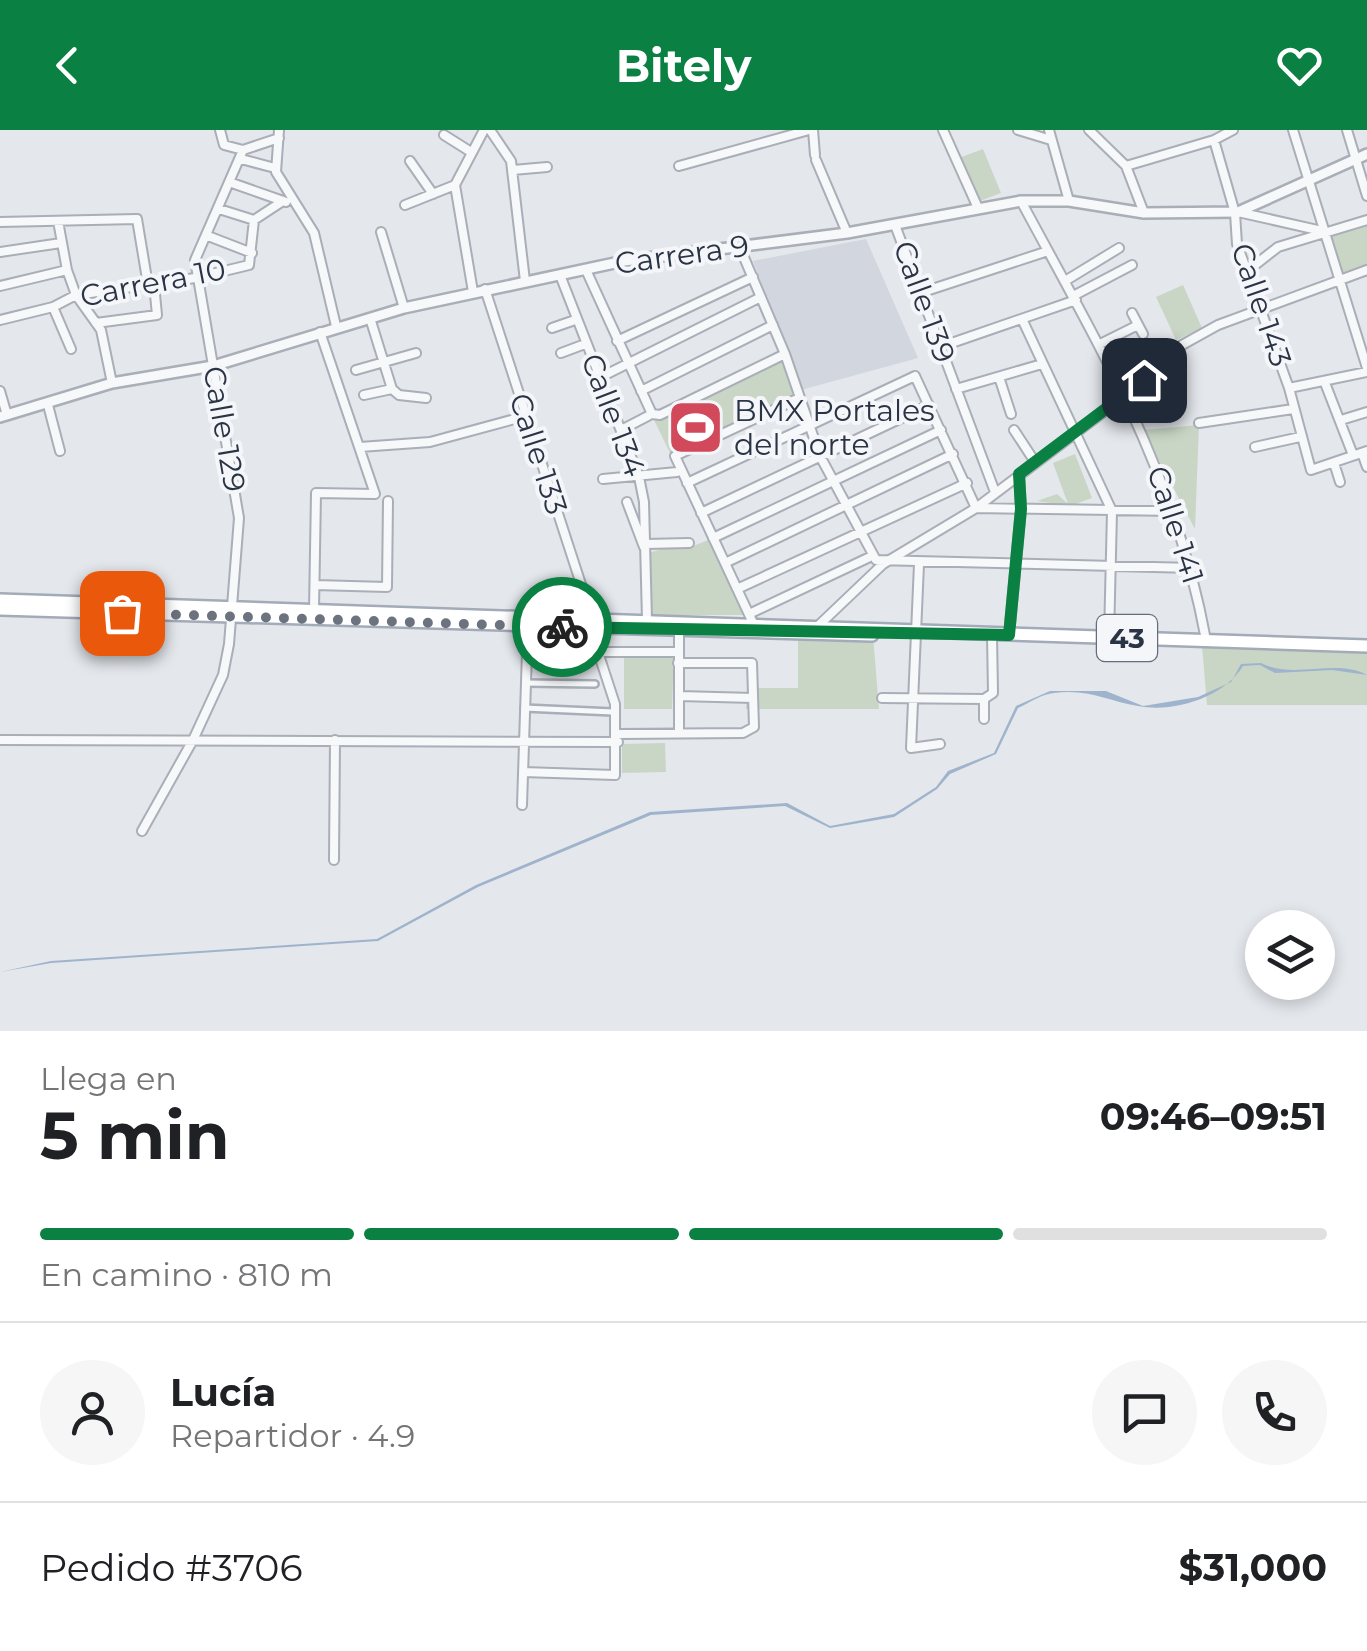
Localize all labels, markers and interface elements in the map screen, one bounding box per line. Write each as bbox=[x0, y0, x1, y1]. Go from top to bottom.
icon: back bbox=[40, 38, 95, 93]
text: Bitely bbox=[616, 38, 751, 93]
icon: heart bbox=[1272, 38, 1327, 93]
street label: Carrera 9 bbox=[613, 227, 751, 282]
street label: Calle 139 bbox=[885, 236, 964, 368]
street label: Calle 143 bbox=[1223, 238, 1300, 371]
street label: Carrera 10 bbox=[77, 250, 229, 315]
pin bbox=[1102, 338, 1187, 423]
street label: Calle 134 bbox=[573, 348, 654, 482]
icon: home bbox=[1117, 353, 1172, 408]
street label: Calle 129 bbox=[195, 363, 254, 495]
street label: Calle 133 bbox=[502, 389, 575, 519]
place label: BMX Portales del norte bbox=[734, 392, 935, 463]
sports icon: BMX Portales del norte bbox=[665, 398, 725, 458]
street label: Calle 141 bbox=[1139, 461, 1212, 588]
pin bbox=[80, 571, 165, 656]
courier bbox=[512, 577, 612, 677]
icon: bag bbox=[95, 586, 150, 641]
icon: bike bbox=[535, 600, 590, 655]
road number: 43 bbox=[1097, 615, 1157, 661]
map controls bbox=[1245, 910, 1335, 1000]
button: layers bbox=[1245, 910, 1335, 1000]
text: Llega en bbox=[40, 1059, 177, 1098]
text: 09:46–09:51 bbox=[1100, 1093, 1327, 1140]
text: 5 min bbox=[40, 1096, 230, 1175]
text: En camino · 810 m bbox=[40, 1255, 333, 1294]
button: person bbox=[40, 1360, 145, 1465]
button: chat bbox=[1092, 1360, 1197, 1465]
button: phone bbox=[1222, 1360, 1327, 1465]
text: Lucía bbox=[170, 1369, 276, 1416]
text: Repartidor · 4.9 bbox=[170, 1416, 415, 1455]
text: Pedido #3706 bbox=[40, 1544, 303, 1591]
text: $31,000 bbox=[1179, 1544, 1327, 1591]

